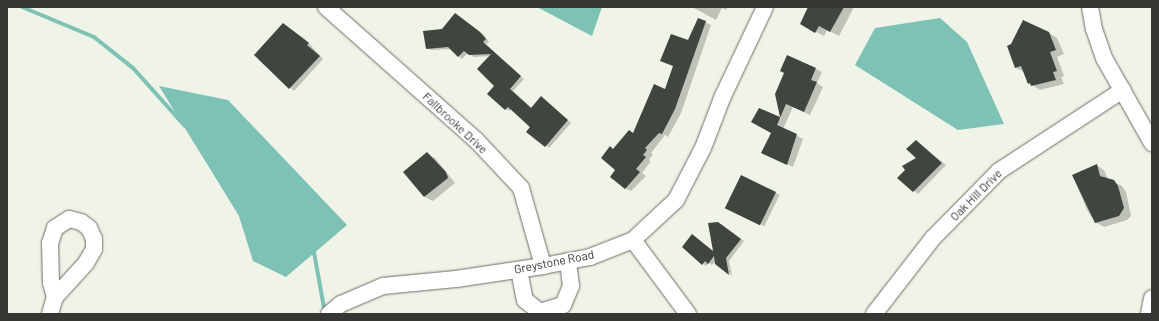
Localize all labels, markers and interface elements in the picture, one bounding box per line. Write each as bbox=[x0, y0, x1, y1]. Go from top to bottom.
street label: Fallbrooke Drive bbox=[420, 89, 490, 157]
street label: Oak Hill Drive bbox=[947, 166, 1005, 224]
street label: Greystone Road bbox=[513, 247, 595, 277]

